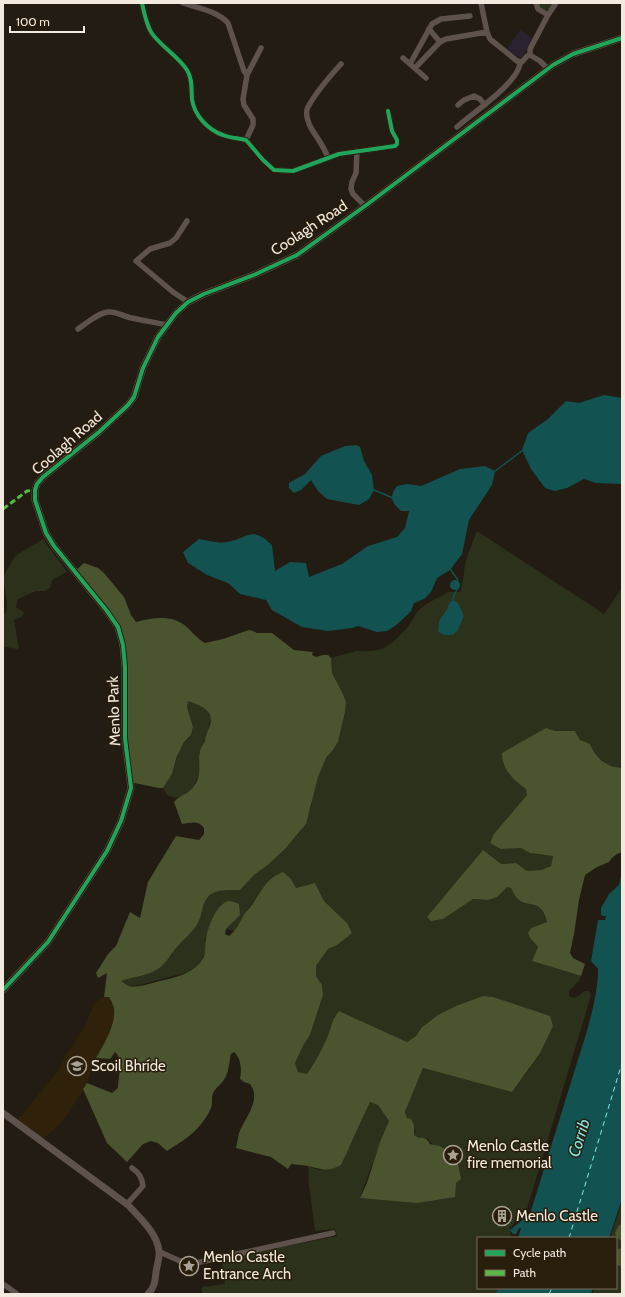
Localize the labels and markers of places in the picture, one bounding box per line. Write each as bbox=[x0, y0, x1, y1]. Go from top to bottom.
school or university icon: Scoil Bhríde bbox=[66, 1055, 88, 1077]
place label: Scoil Bhríde bbox=[91, 1057, 166, 1075]
place label: Menlo Castle fire memorial bbox=[467, 1137, 552, 1172]
place icon: Menlo Castle fire memorial bbox=[442, 1144, 464, 1166]
building icon: Menlo Castle bbox=[491, 1205, 513, 1227]
place label: Menlo Castle bbox=[516, 1207, 598, 1225]
place label: Menlo Castle Entrance Arch bbox=[203, 1248, 291, 1283]
place icon: Menlo Castle Entrance Arch bbox=[178, 1255, 200, 1277]

